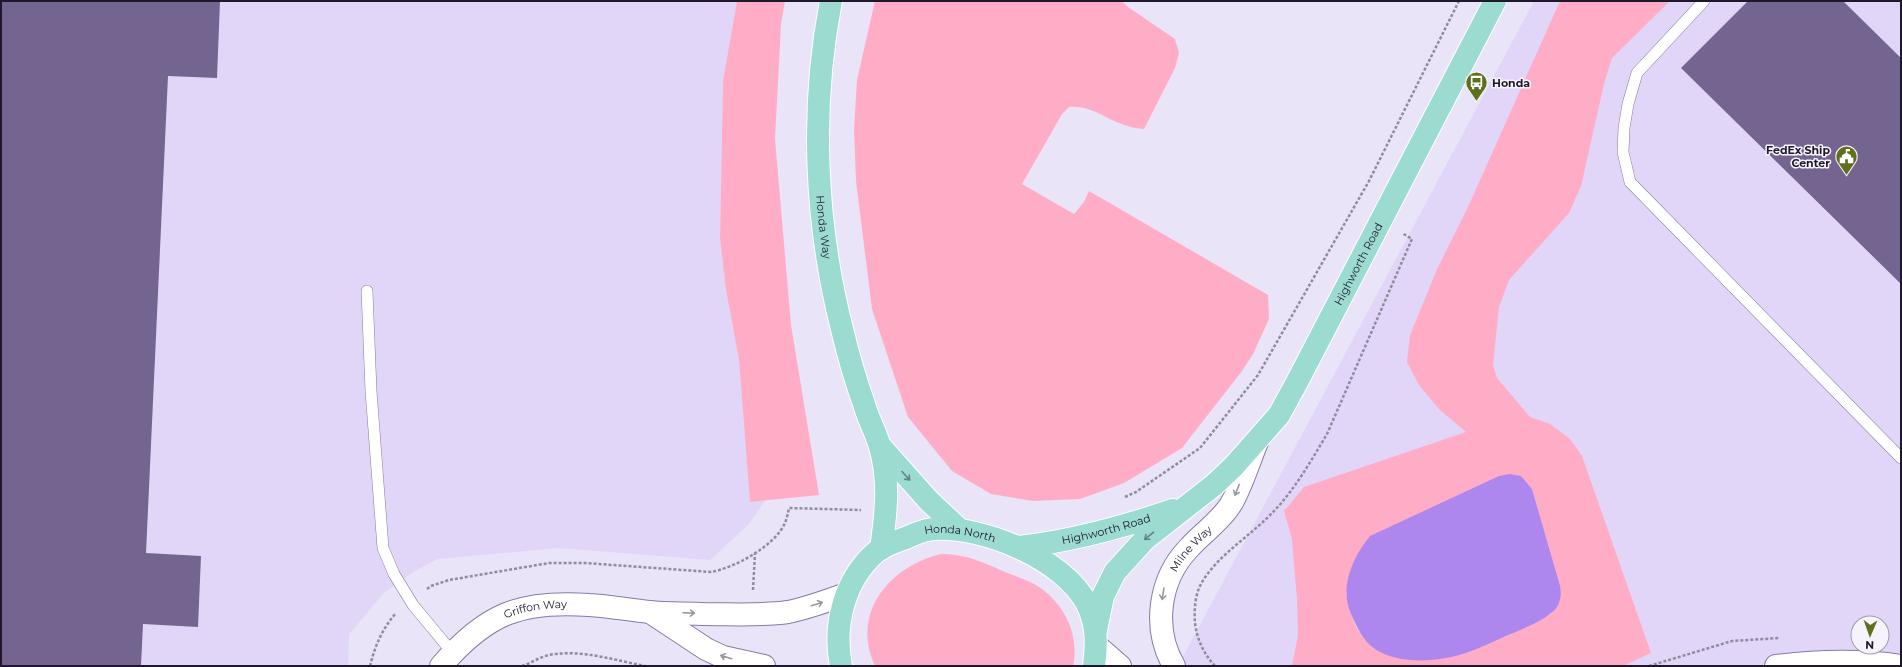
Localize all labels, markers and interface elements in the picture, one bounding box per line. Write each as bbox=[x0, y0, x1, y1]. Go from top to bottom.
bus stop icon: Honda bbox=[1463, 70, 1489, 103]
place label: Honda bbox=[1492, 76, 1530, 90]
place label: FedEx Ship Center bbox=[1766, 143, 1830, 170]
public building icon: FedEx Ship Center bbox=[1833, 143, 1859, 176]
street label: Honda Way bbox=[813, 195, 834, 260]
street label: Highworth Road bbox=[1331, 220, 1386, 308]
one-way arrow bbox=[901, 470, 910, 481]
one-way arrow bbox=[1233, 484, 1241, 496]
street label: Highworth Road bbox=[1060, 511, 1152, 547]
street label: Honda North bbox=[923, 522, 998, 545]
street label: Milne Way bbox=[1167, 522, 1215, 574]
one-way arrow bbox=[1144, 532, 1154, 541]
one-way arrow bbox=[1159, 587, 1167, 600]
street label: Griffon Way bbox=[501, 597, 567, 621]
one-way arrow bbox=[811, 600, 824, 607]
one-way arrow bbox=[682, 609, 695, 617]
north arrow bbox=[1850, 615, 1890, 655]
text: N bbox=[1865, 638, 1874, 652]
one-way arrow bbox=[720, 653, 733, 660]

